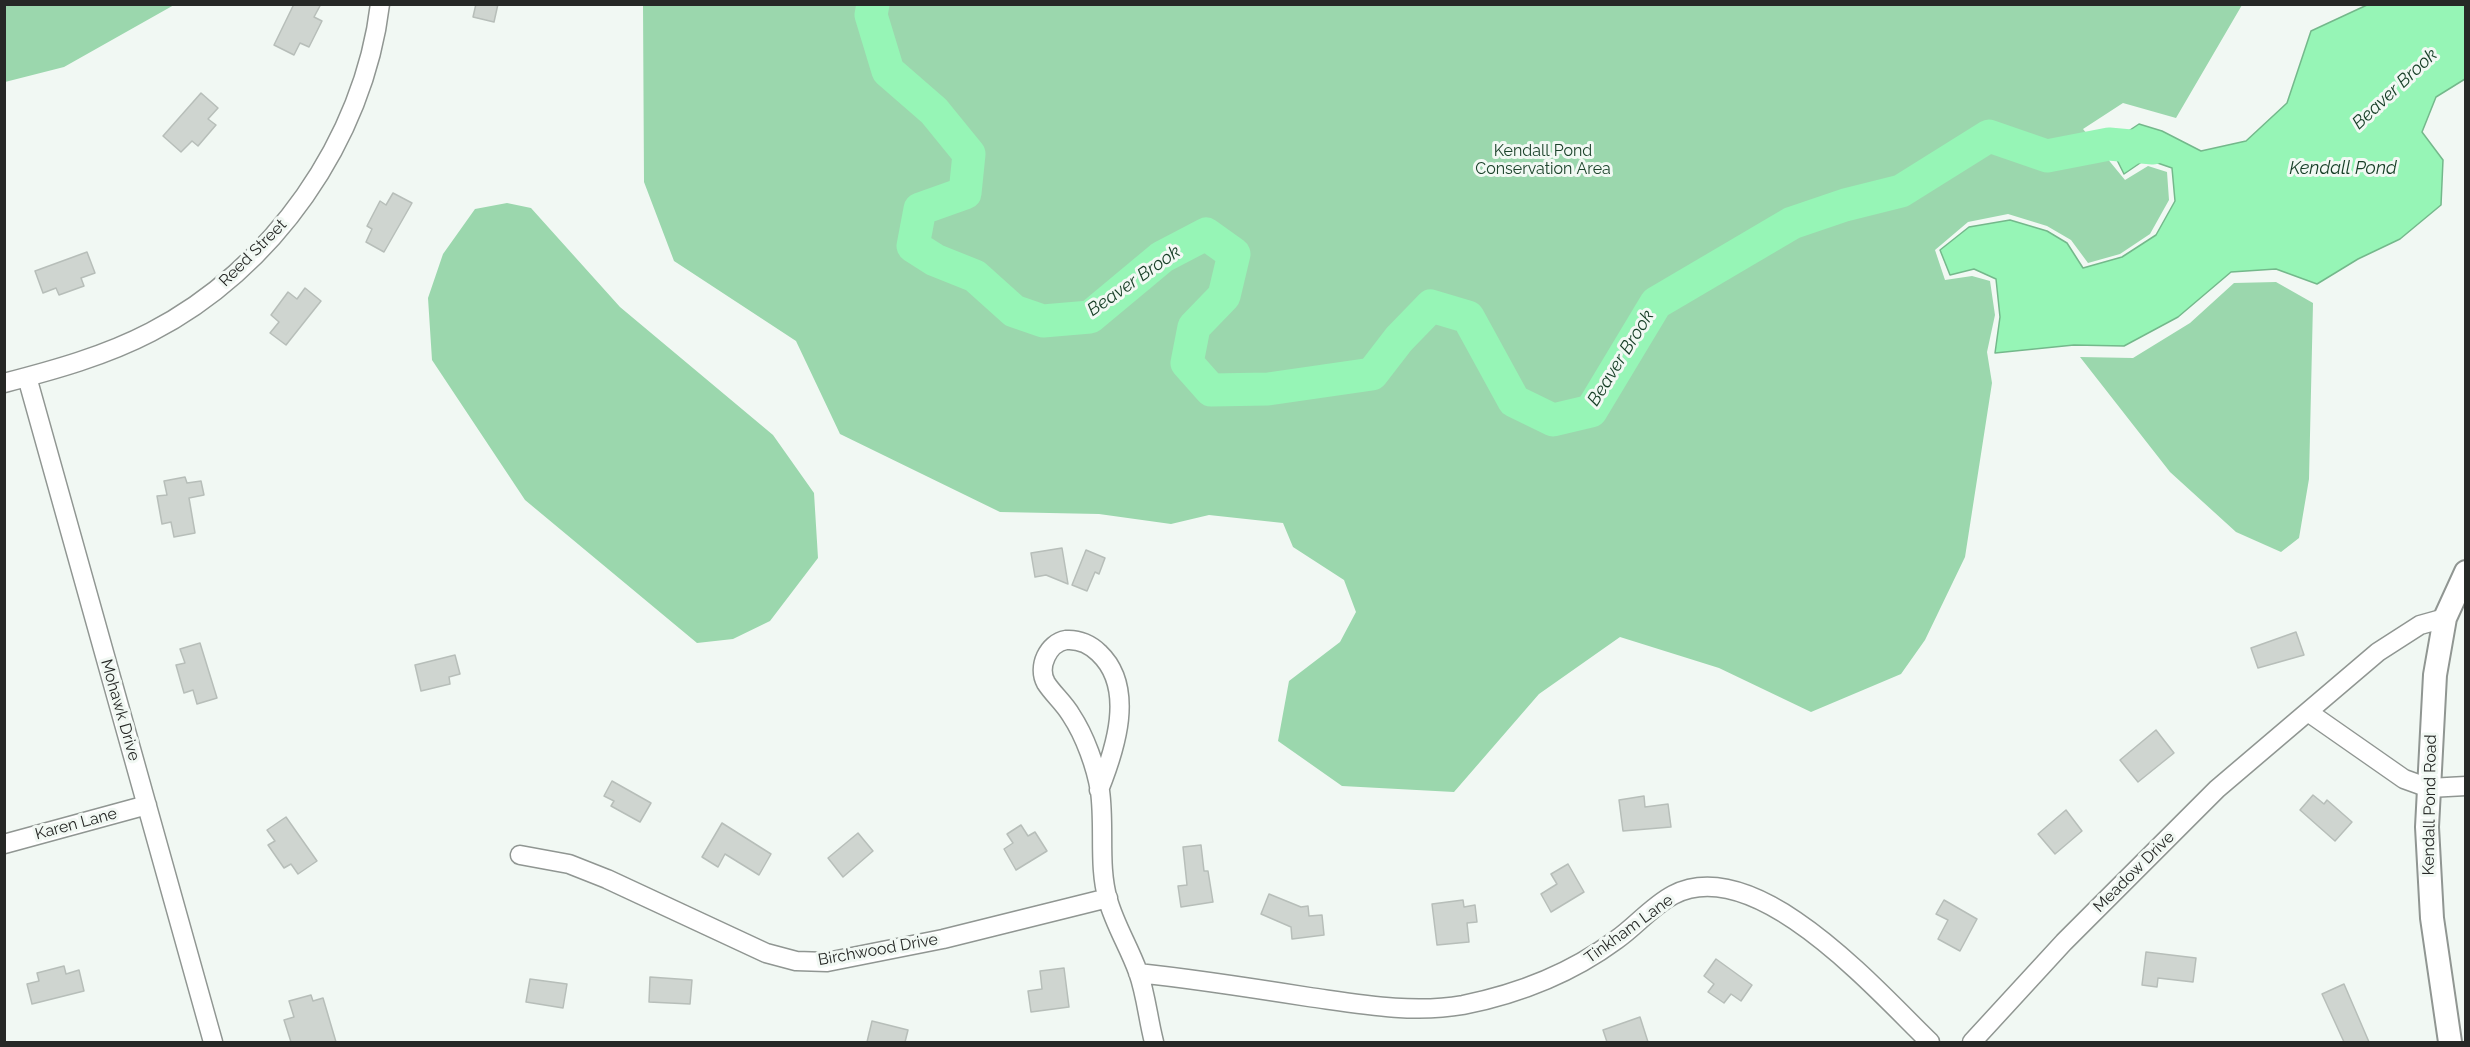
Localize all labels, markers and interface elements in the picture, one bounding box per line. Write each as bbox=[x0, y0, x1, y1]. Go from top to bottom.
water label: Beaver Brook bbox=[2348, 44, 2442, 134]
park label: Kendall Pond Conservation Area bbox=[1475, 141, 1611, 179]
water label: Kendall Pond bbox=[2289, 158, 2397, 180]
street label: Reed Street bbox=[215, 215, 291, 291]
water label: Beaver Brook bbox=[1083, 241, 1185, 321]
water label: Beaver Brook bbox=[1583, 306, 1659, 410]
street label: Mohawk Drive bbox=[96, 657, 144, 763]
street label: Kendall Pond Road bbox=[2419, 734, 2441, 876]
street label: Karen Lane bbox=[33, 804, 119, 844]
street label: Meadow Drive bbox=[2090, 828, 2178, 916]
street label: Tinkham Lane bbox=[1581, 890, 1677, 968]
street label: Birchwood Drive bbox=[817, 930, 939, 970]

